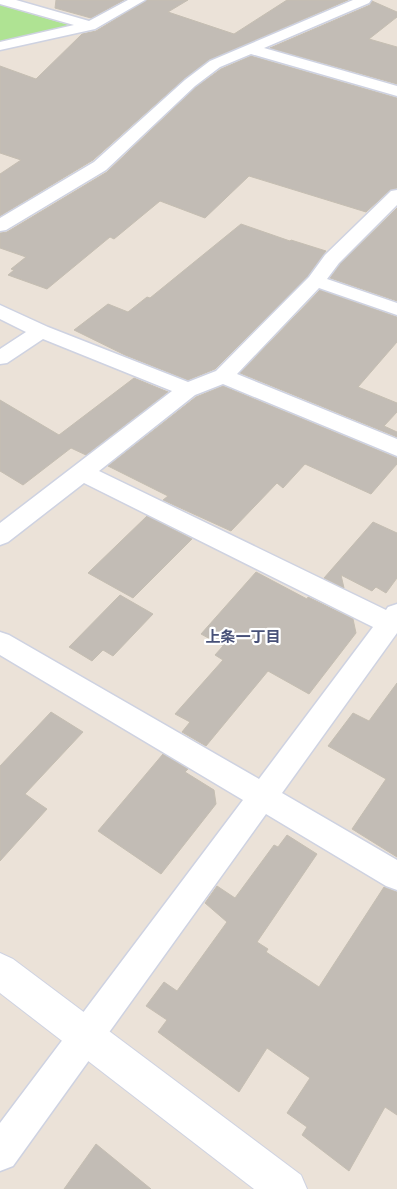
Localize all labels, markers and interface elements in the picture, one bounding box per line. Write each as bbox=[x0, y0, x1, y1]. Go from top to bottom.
district label: 上条一丁目 bbox=[205, 626, 281, 647]

